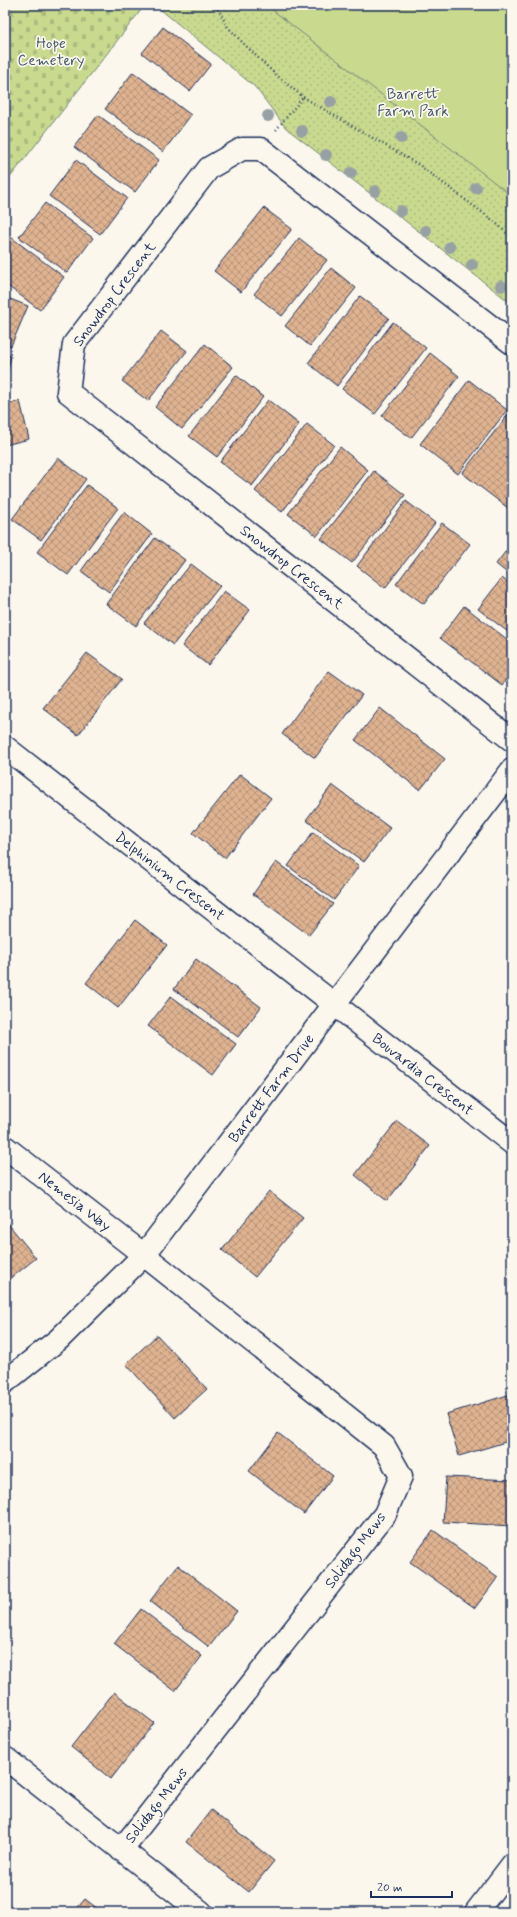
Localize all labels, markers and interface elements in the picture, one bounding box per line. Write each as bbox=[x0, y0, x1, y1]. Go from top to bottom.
park label: Hope Cemetery bbox=[18, 34, 85, 71]
park label: Barrett Farm Park bbox=[377, 85, 449, 122]
street label: Snowdrop Crescent bbox=[69, 238, 161, 351]
street label: Snowdrop Crescent bbox=[236, 521, 347, 615]
street label: Delphinium Crescent bbox=[110, 828, 228, 926]
street label: Bouvardia Crescent bbox=[368, 1029, 477, 1121]
street label: Barrett Farm Drive bbox=[224, 1030, 319, 1147]
street label: Nemesia Way bbox=[34, 1167, 115, 1237]
street label: Solidago Mews bbox=[320, 1508, 392, 1594]
street label: Solidago Mews bbox=[121, 1763, 194, 1848]
scale bar bbox=[371, 1873, 452, 1899]
text: 20 m bbox=[377, 1880, 403, 1896]

